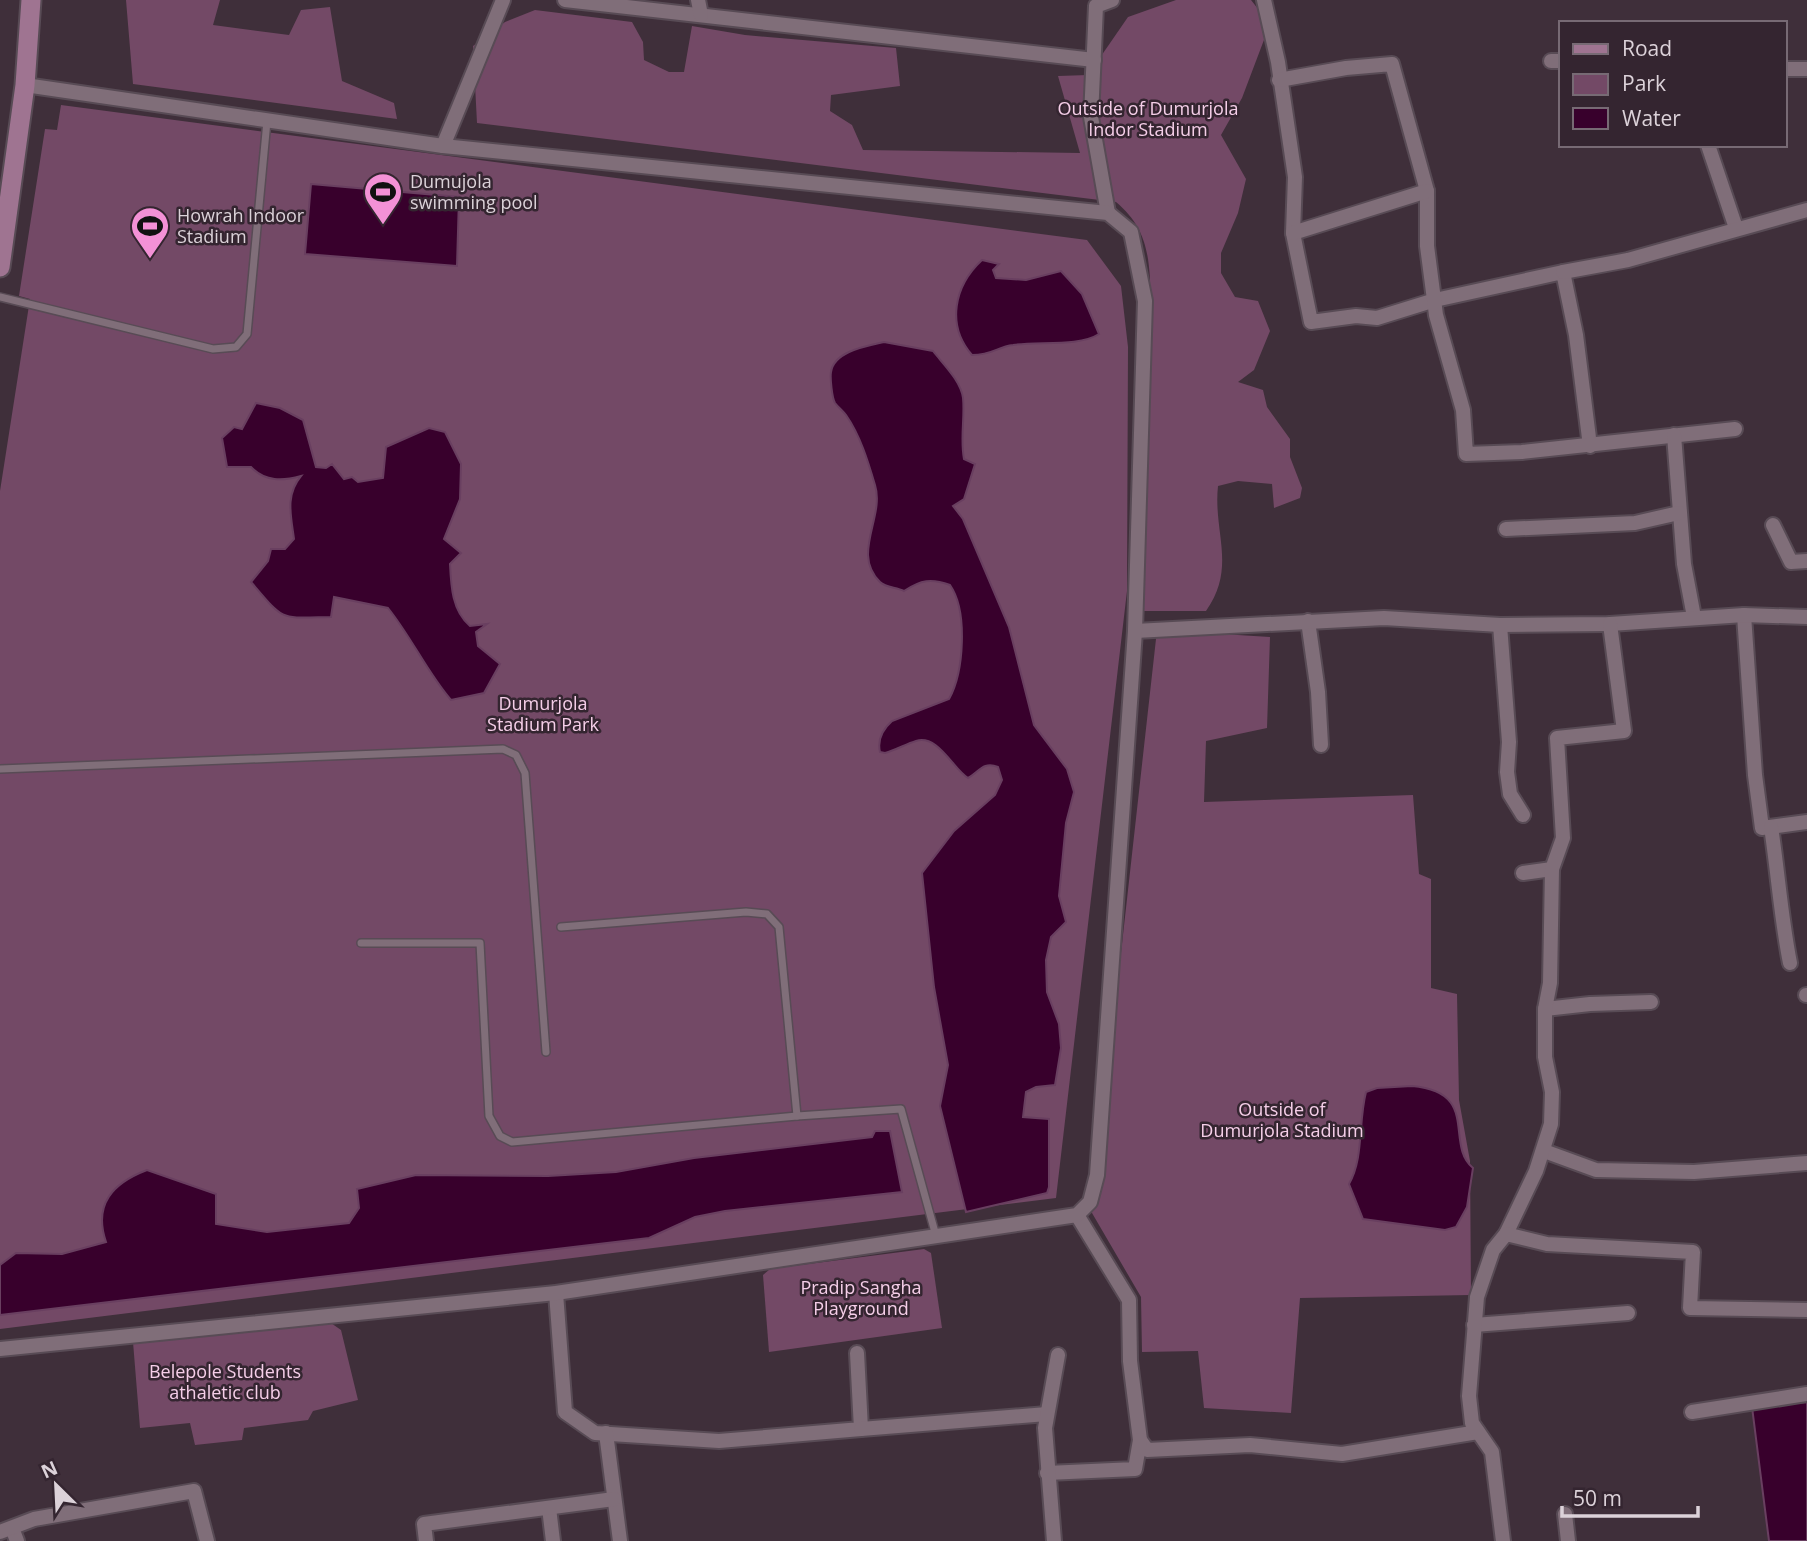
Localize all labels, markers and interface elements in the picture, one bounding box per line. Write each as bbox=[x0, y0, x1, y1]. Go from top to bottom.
legend bbox=[1559, 21, 1786, 147]
text: Road bbox=[1622, 34, 1672, 62]
text: Park bbox=[1622, 69, 1666, 97]
park label: Outside of Dumurjola Indor Stadium bbox=[1057, 96, 1239, 141]
text: Water bbox=[1622, 104, 1681, 132]
place label: Dumujola swimming pool bbox=[410, 169, 538, 214]
sports icon: Dumujola swimming pool bbox=[362, 171, 404, 226]
place label: Howrah Indoor Stadium bbox=[177, 203, 305, 248]
sports icon: Howrah Indoor Stadium bbox=[129, 205, 171, 260]
park label: Dumurjola Stadium Park bbox=[487, 691, 599, 736]
park label: Outside of Dumurjola Stadium bbox=[1200, 1097, 1364, 1142]
park label: Pradip Sangha Playground bbox=[800, 1275, 922, 1320]
park label: Belepole Students athaletic club bbox=[149, 1359, 301, 1404]
north arrow bbox=[21, 1450, 91, 1520]
text: N bbox=[37, 1454, 61, 1484]
scale bar bbox=[1562, 1474, 1699, 1518]
text: 50 m bbox=[1573, 1484, 1622, 1512]

